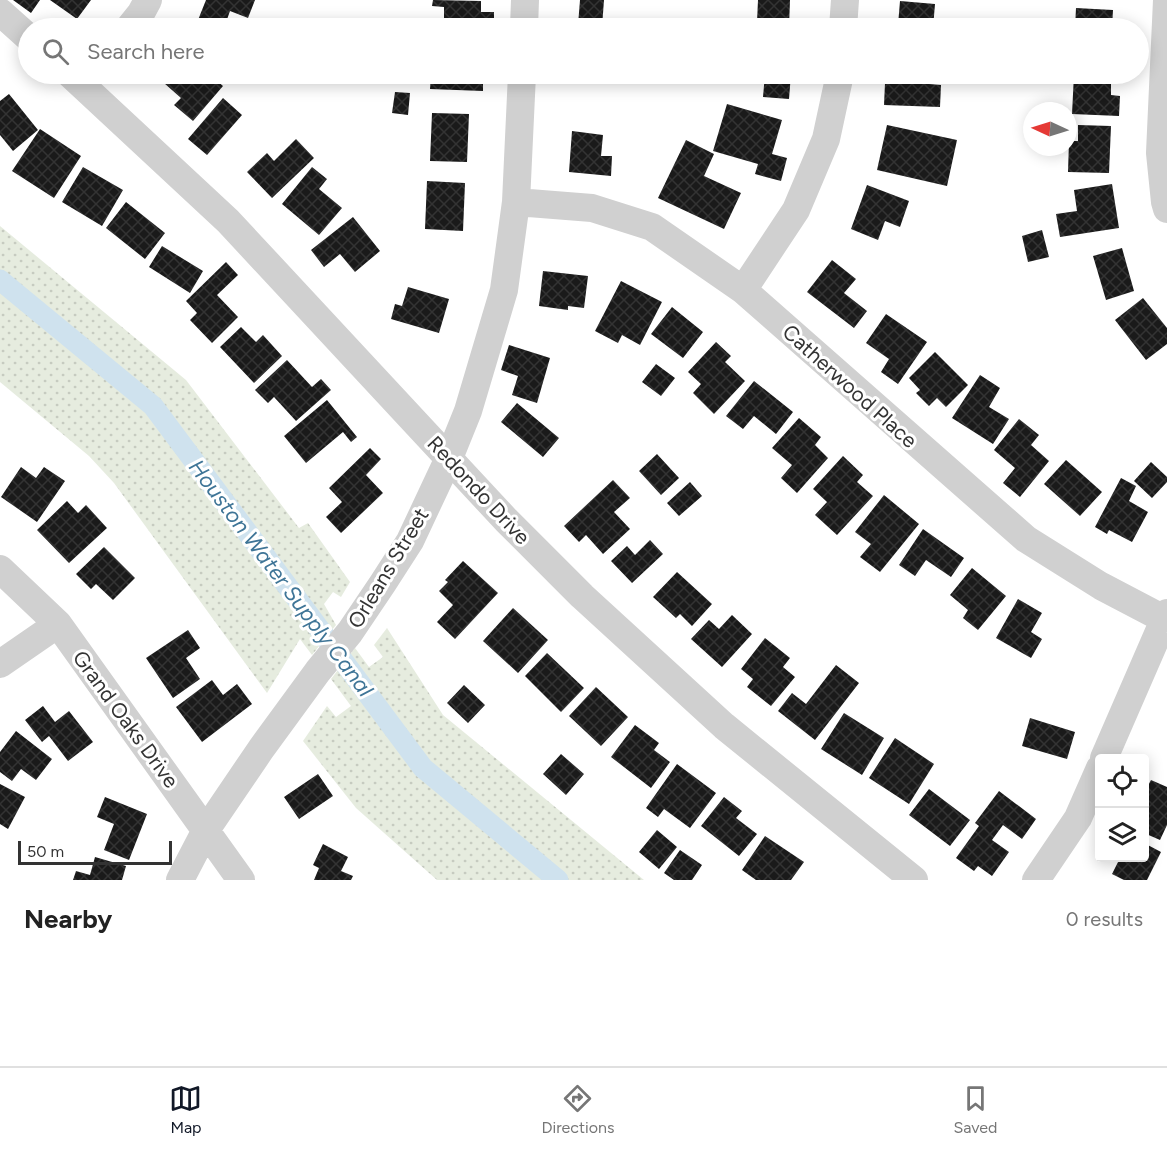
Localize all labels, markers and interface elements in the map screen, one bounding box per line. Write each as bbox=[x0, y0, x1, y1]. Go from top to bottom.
search box bbox=[18, 18, 1149, 84]
icon: search bbox=[39, 35, 72, 68]
text: Search here bbox=[87, 38, 205, 65]
north arrow bbox=[1023, 102, 1077, 156]
street label: Catherwood Place bbox=[778, 319, 922, 453]
street label: Redondo Drive bbox=[422, 431, 536, 549]
water label: Houston Water Supply Canal bbox=[183, 454, 379, 702]
street label: Orleans Street bbox=[342, 503, 434, 633]
street label: Grand Oaks Drive bbox=[68, 645, 184, 793]
map controls bbox=[1095, 754, 1149, 862]
button: locate bbox=[1095, 754, 1149, 808]
button: layers bbox=[1095, 808, 1149, 862]
scale bar bbox=[18, 838, 172, 866]
text: 50 m bbox=[27, 842, 64, 861]
text: Nearby bbox=[24, 903, 112, 935]
text: 0 results bbox=[1066, 907, 1143, 931]
tab: Map bbox=[169, 1082, 202, 1137]
tab: Directions bbox=[541, 1082, 614, 1137]
tab: Saved bbox=[953, 1082, 998, 1137]

